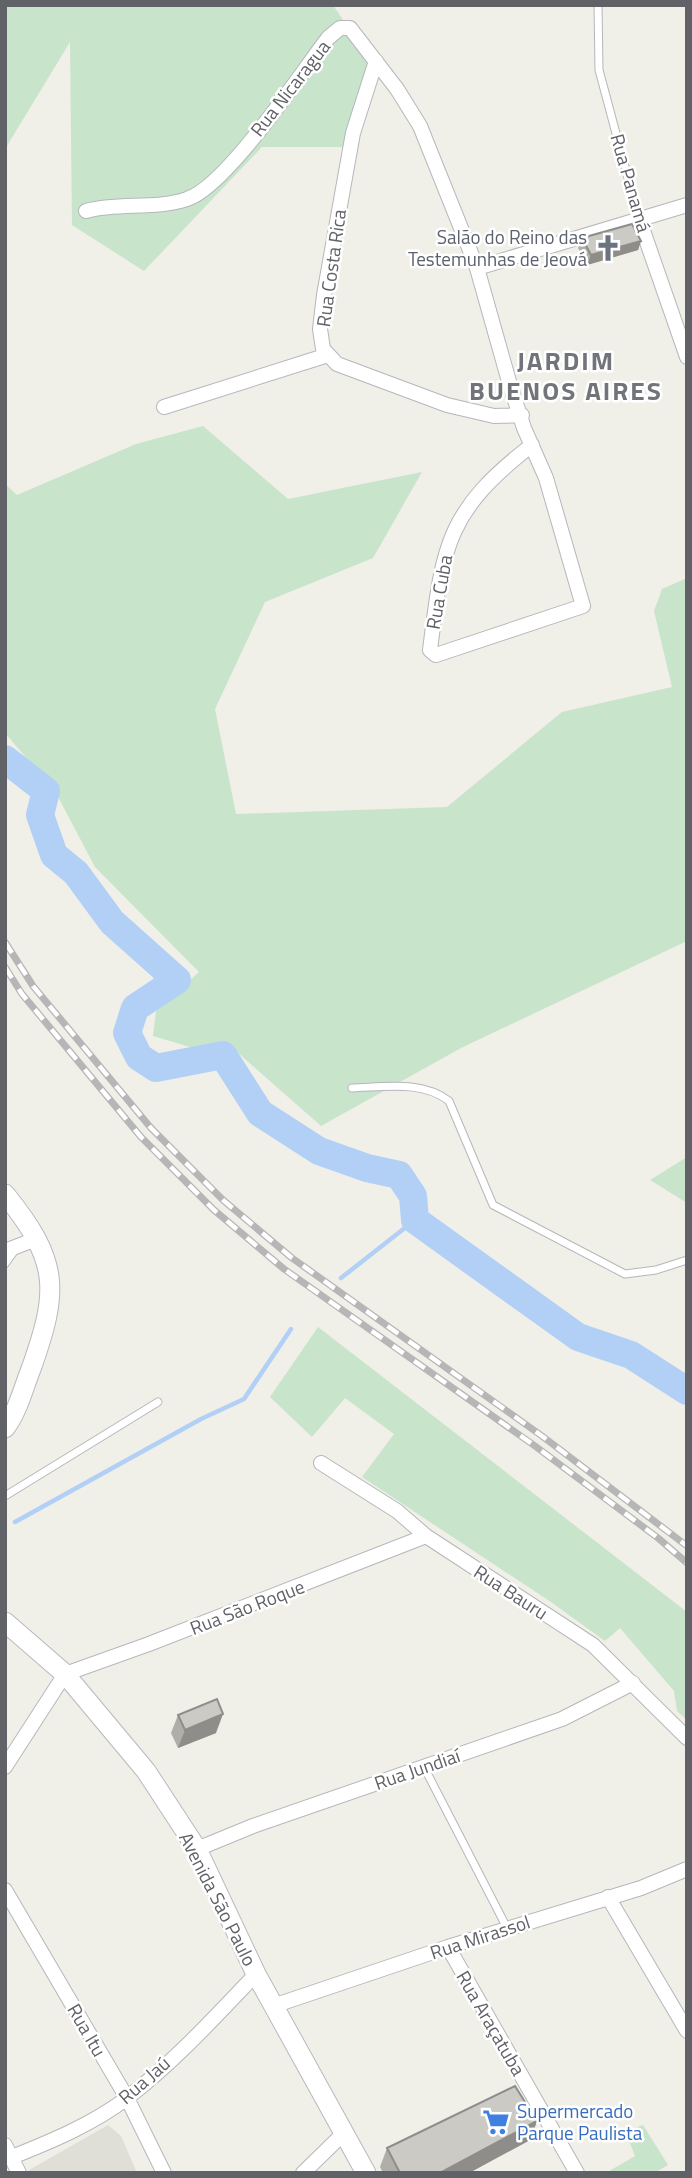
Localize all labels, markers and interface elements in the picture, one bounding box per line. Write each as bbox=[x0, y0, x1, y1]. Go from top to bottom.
street label: Rua Nicaragua bbox=[243, 33, 337, 142]
street label: Rua Panamá bbox=[604, 130, 660, 236]
street label: Rua Costa Rica bbox=[308, 207, 353, 329]
place label: Salão do Reino das Testemunhas de Jeová bbox=[408, 222, 587, 273]
church icon: Salão do Reino das Testemunhas de Jeová bbox=[593, 233, 623, 263]
district label: JARDIM BUENOS AIRES bbox=[469, 341, 663, 410]
street label: Rua Cuba bbox=[418, 552, 459, 631]
street label: Rua Bauru bbox=[468, 1557, 554, 1626]
street label: Rua São Roque bbox=[185, 1571, 308, 1642]
street label: Rua Jundiaí bbox=[370, 1740, 465, 1797]
street label: Avenida São Paulo bbox=[172, 1827, 265, 1971]
street label: Rua Mirassol bbox=[426, 1907, 534, 1966]
street label: Rua Araçatuba bbox=[450, 1965, 533, 2081]
street label: Rua Itu bbox=[61, 1998, 114, 2062]
street label: Rua Jaú bbox=[111, 2049, 176, 2110]
place label: Supermercado Parque Paulista bbox=[517, 2096, 643, 2147]
supermarket icon: Supermercado Parque Paulista bbox=[481, 2107, 511, 2137]

